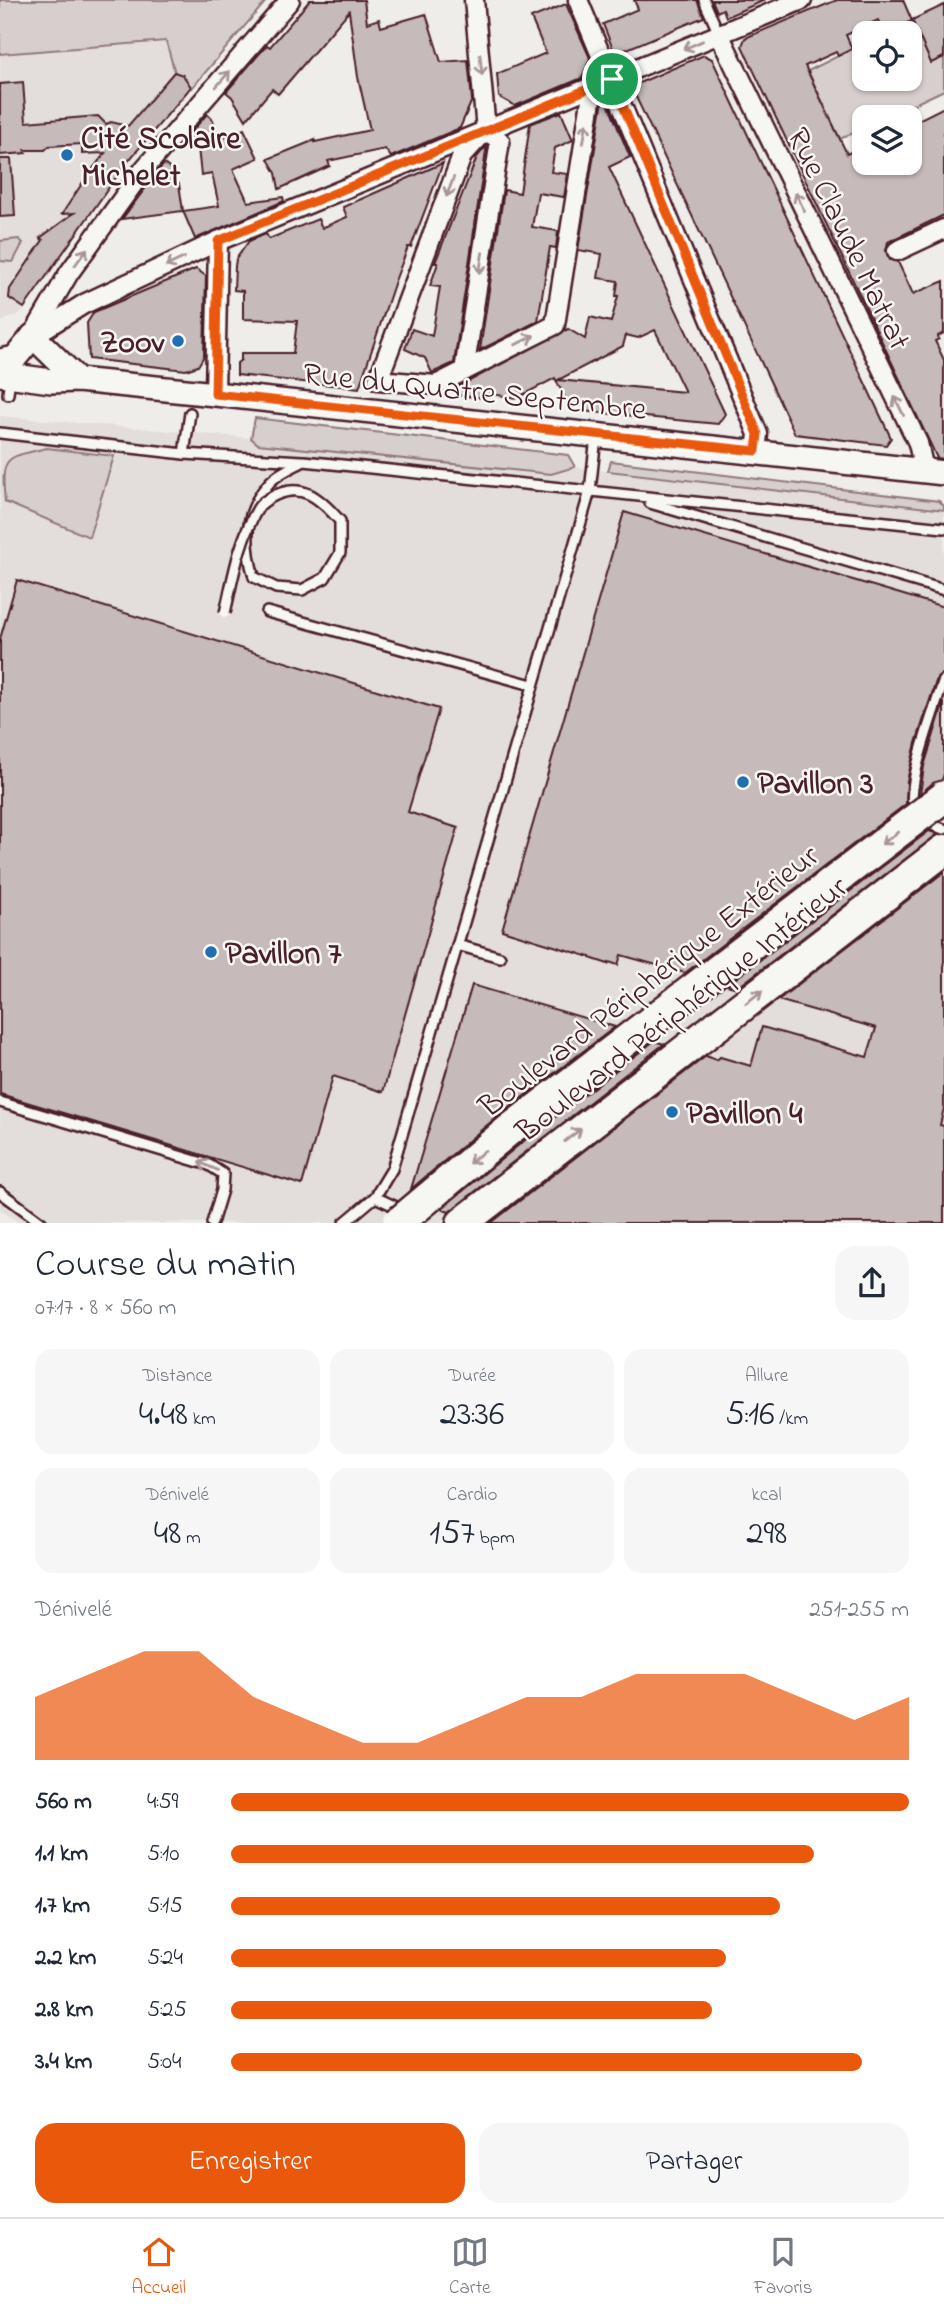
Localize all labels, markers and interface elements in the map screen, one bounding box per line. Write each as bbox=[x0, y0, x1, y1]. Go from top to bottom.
map controls bbox=[852, 21, 922, 175]
button: locate bbox=[852, 21, 922, 91]
one-way arrow bbox=[683, 39, 704, 52]
pin bbox=[582, 49, 642, 109]
one-way arrow bbox=[474, 53, 487, 76]
icon: arrive bbox=[593, 60, 631, 98]
one-way arrow bbox=[215, 70, 231, 88]
button: layers bbox=[852, 105, 922, 175]
place label: Cité Scolaire Michelet bbox=[81, 117, 242, 201]
street label: Rue Claude Matrat bbox=[773, 120, 921, 359]
one-way arrow bbox=[579, 122, 592, 145]
marker: Cité Scolaire Michelet bbox=[59, 147, 75, 163]
one-way arrow bbox=[443, 176, 455, 198]
one-way arrow bbox=[792, 192, 806, 213]
one-way arrow bbox=[74, 248, 88, 267]
one-way arrow bbox=[474, 251, 487, 274]
one-way arrow bbox=[164, 256, 185, 269]
place label: Zoov bbox=[100, 321, 165, 368]
one-way arrow bbox=[514, 332, 535, 346]
marker: Zoov bbox=[170, 333, 186, 349]
street label: Rue du Quatre Septembre bbox=[301, 352, 649, 435]
one-way arrow bbox=[892, 396, 906, 417]
place label: Pavillon 3 bbox=[757, 762, 873, 809]
marker: Pavillon 3 bbox=[735, 774, 751, 790]
one-way arrow bbox=[881, 831, 900, 846]
street label: Boulevard Périphérique Extérieur bbox=[469, 835, 830, 1131]
street label: Boulevard Périphérique Intérieur bbox=[506, 866, 859, 1156]
place label: Pavillon 7 bbox=[225, 932, 342, 979]
marker: Pavillon 7 bbox=[203, 944, 219, 960]
one-way arrow bbox=[744, 989, 762, 1004]
place label: Pavillon 4 bbox=[686, 1092, 803, 1139]
marker: Pavillon 4 bbox=[664, 1104, 680, 1120]
one-way arrow bbox=[564, 1128, 582, 1143]
one-way arrow bbox=[468, 1149, 486, 1165]
one-way arrow bbox=[198, 1159, 219, 1172]
text: Course du matin bbox=[35, 1238, 296, 1294]
button: share bbox=[835, 1246, 909, 1320]
text: 07:17 · 8 × 560 m bbox=[35, 1292, 176, 1325]
text: Distance bbox=[142, 1363, 212, 1390]
text: Durée bbox=[448, 1363, 496, 1390]
text: Allure bbox=[745, 1363, 788, 1390]
text: 4.48 bbox=[139, 1390, 188, 1441]
text: 23:36 bbox=[440, 1390, 504, 1441]
text: 5:16 bbox=[725, 1390, 775, 1441]
text: km bbox=[188, 1406, 216, 1433]
text: /km bbox=[775, 1406, 808, 1433]
text: Dénivelé bbox=[146, 1482, 209, 1509]
text: Cardio bbox=[447, 1482, 497, 1509]
text: kcal bbox=[752, 1482, 782, 1509]
text: 48 bbox=[154, 1509, 181, 1560]
text: 157 bbox=[429, 1509, 475, 1560]
text: 298 bbox=[746, 1509, 787, 1560]
text: m bbox=[181, 1525, 201, 1552]
text: bpm bbox=[475, 1525, 515, 1552]
text: Dénivelé bbox=[35, 1594, 112, 1627]
text: 251–255 m bbox=[809, 1594, 909, 1627]
text: 560 m bbox=[35, 1786, 92, 1819]
text: 4:59 bbox=[147, 1786, 179, 1819]
text: 1.1 km bbox=[35, 1838, 88, 1871]
text: 5:10 bbox=[147, 1838, 179, 1871]
text: 1.7 km bbox=[35, 1890, 90, 1923]
text: 5:15 bbox=[147, 1890, 183, 1923]
text: 2.2 km bbox=[35, 1942, 96, 1975]
text: 5:24 bbox=[147, 1942, 183, 1975]
text: 2.8 km bbox=[35, 1994, 93, 2027]
text: 5:25 bbox=[147, 1994, 187, 2027]
text: 3.4 km bbox=[35, 2046, 92, 2079]
text: 5:04 bbox=[147, 2046, 182, 2079]
button: Enregistrer bbox=[35, 2123, 465, 2203]
button: Partager bbox=[479, 2123, 909, 2203]
tab: Accueil bbox=[132, 2233, 186, 2302]
tab: Carte bbox=[449, 2233, 491, 2302]
tab: Favoris bbox=[754, 2233, 812, 2302]

